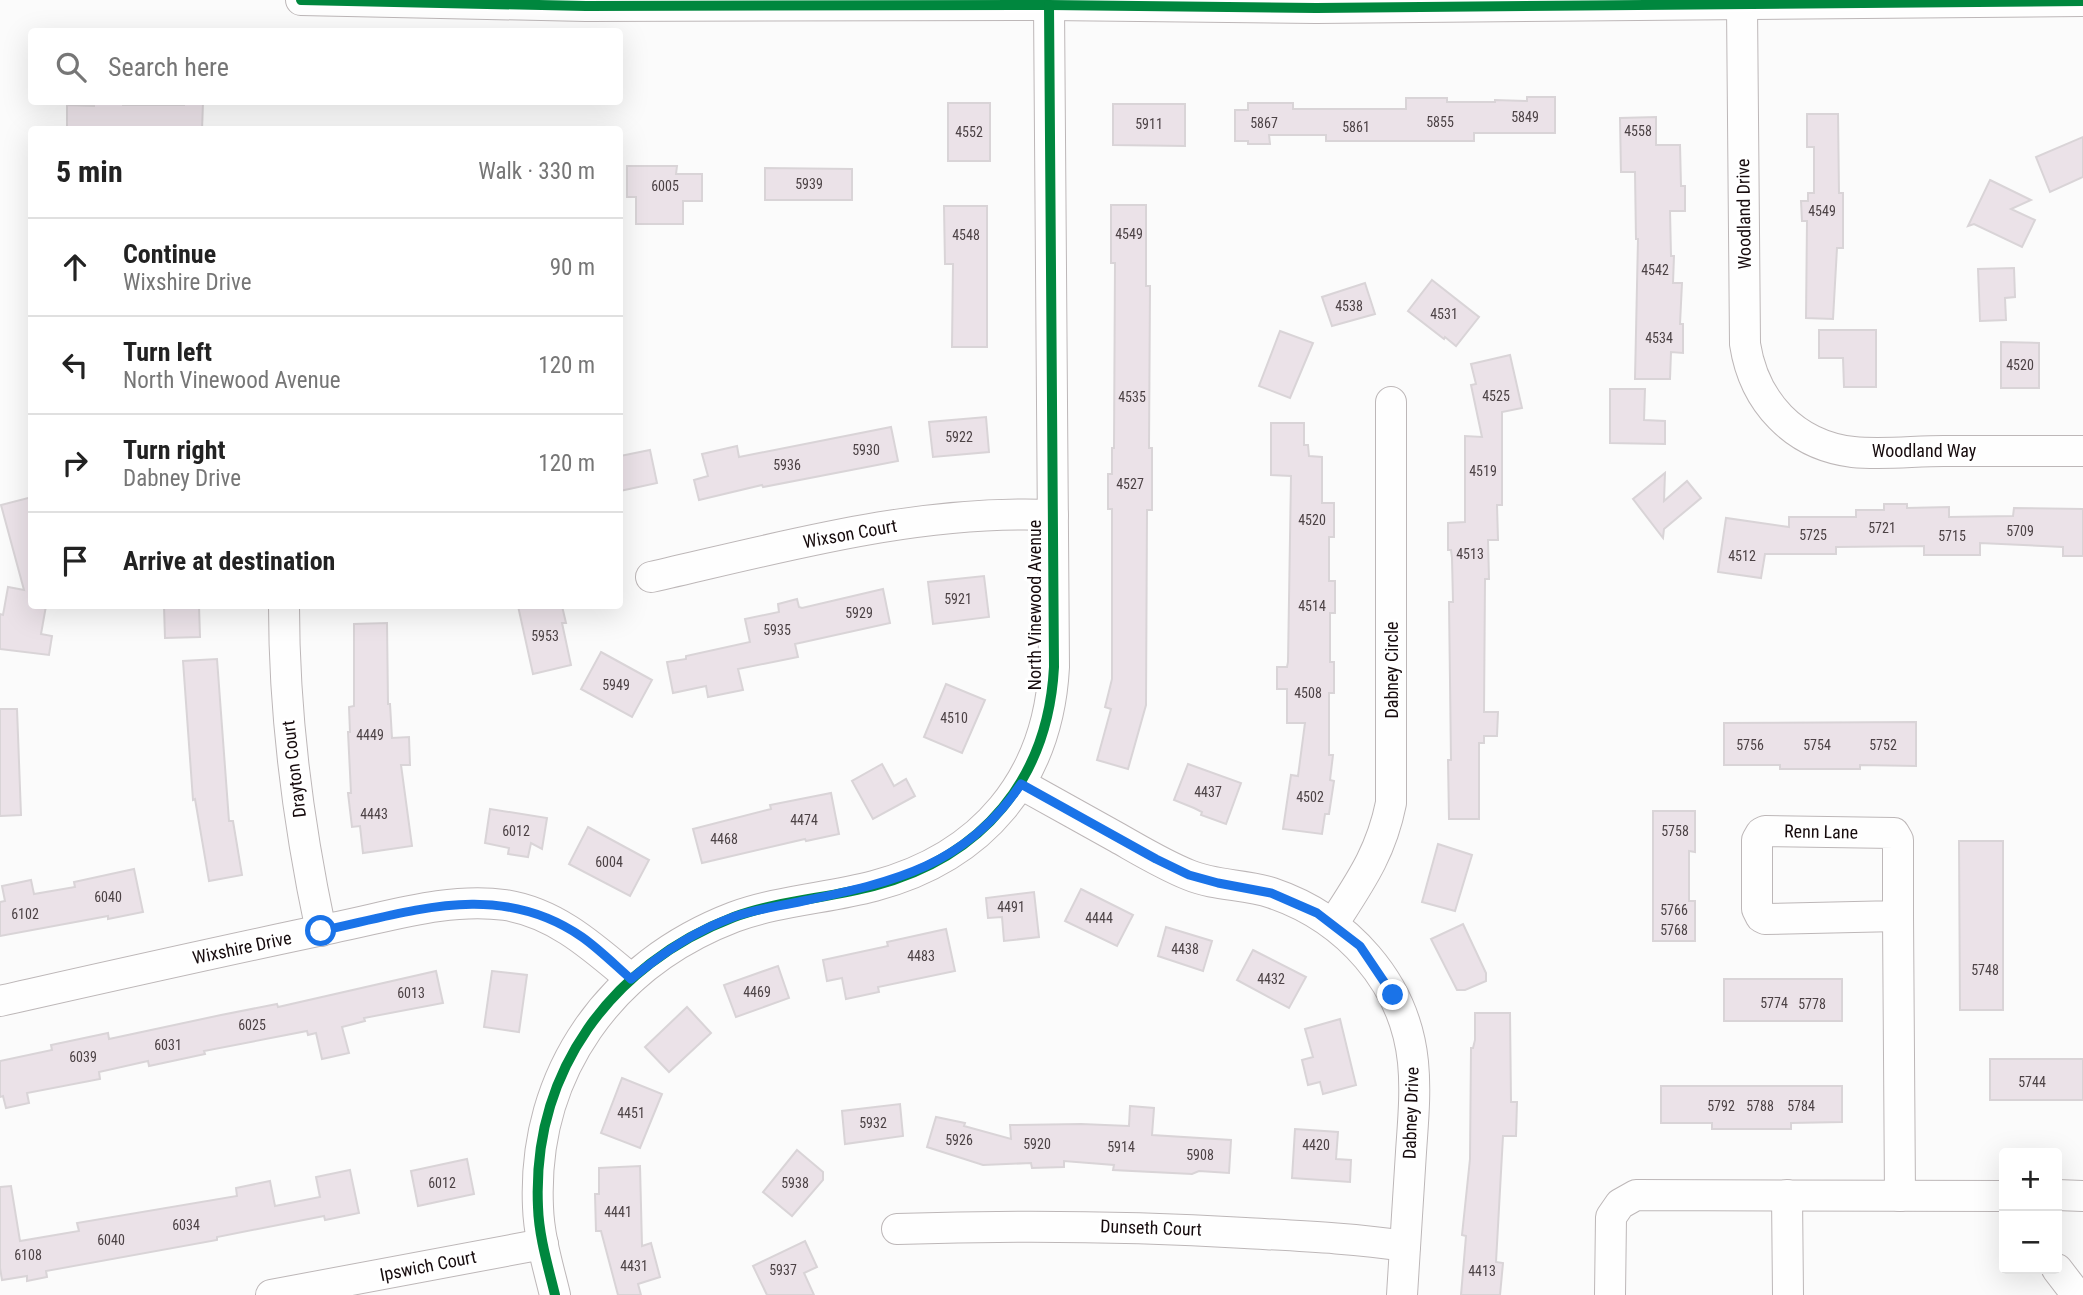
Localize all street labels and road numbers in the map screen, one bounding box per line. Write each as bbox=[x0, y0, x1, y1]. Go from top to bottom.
street label: Woodland Drive bbox=[1732, 158, 1755, 270]
street label: Woodland Way bbox=[1872, 440, 1977, 461]
street label: Wixson Court bbox=[801, 515, 899, 552]
street label: North Vinewood Avenue bbox=[1024, 520, 1045, 690]
street label: Dabney Circle bbox=[1381, 622, 1402, 718]
street label: Drayton Court bbox=[277, 719, 310, 819]
street label: Renn Lane bbox=[1784, 820, 1858, 843]
street label: Wixshire Drive bbox=[191, 927, 293, 968]
street label: Dabney Drive bbox=[1398, 1066, 1423, 1160]
street label: Dunseth Court bbox=[1100, 1215, 1202, 1240]
street label: Ipswich Court bbox=[378, 1246, 478, 1285]

